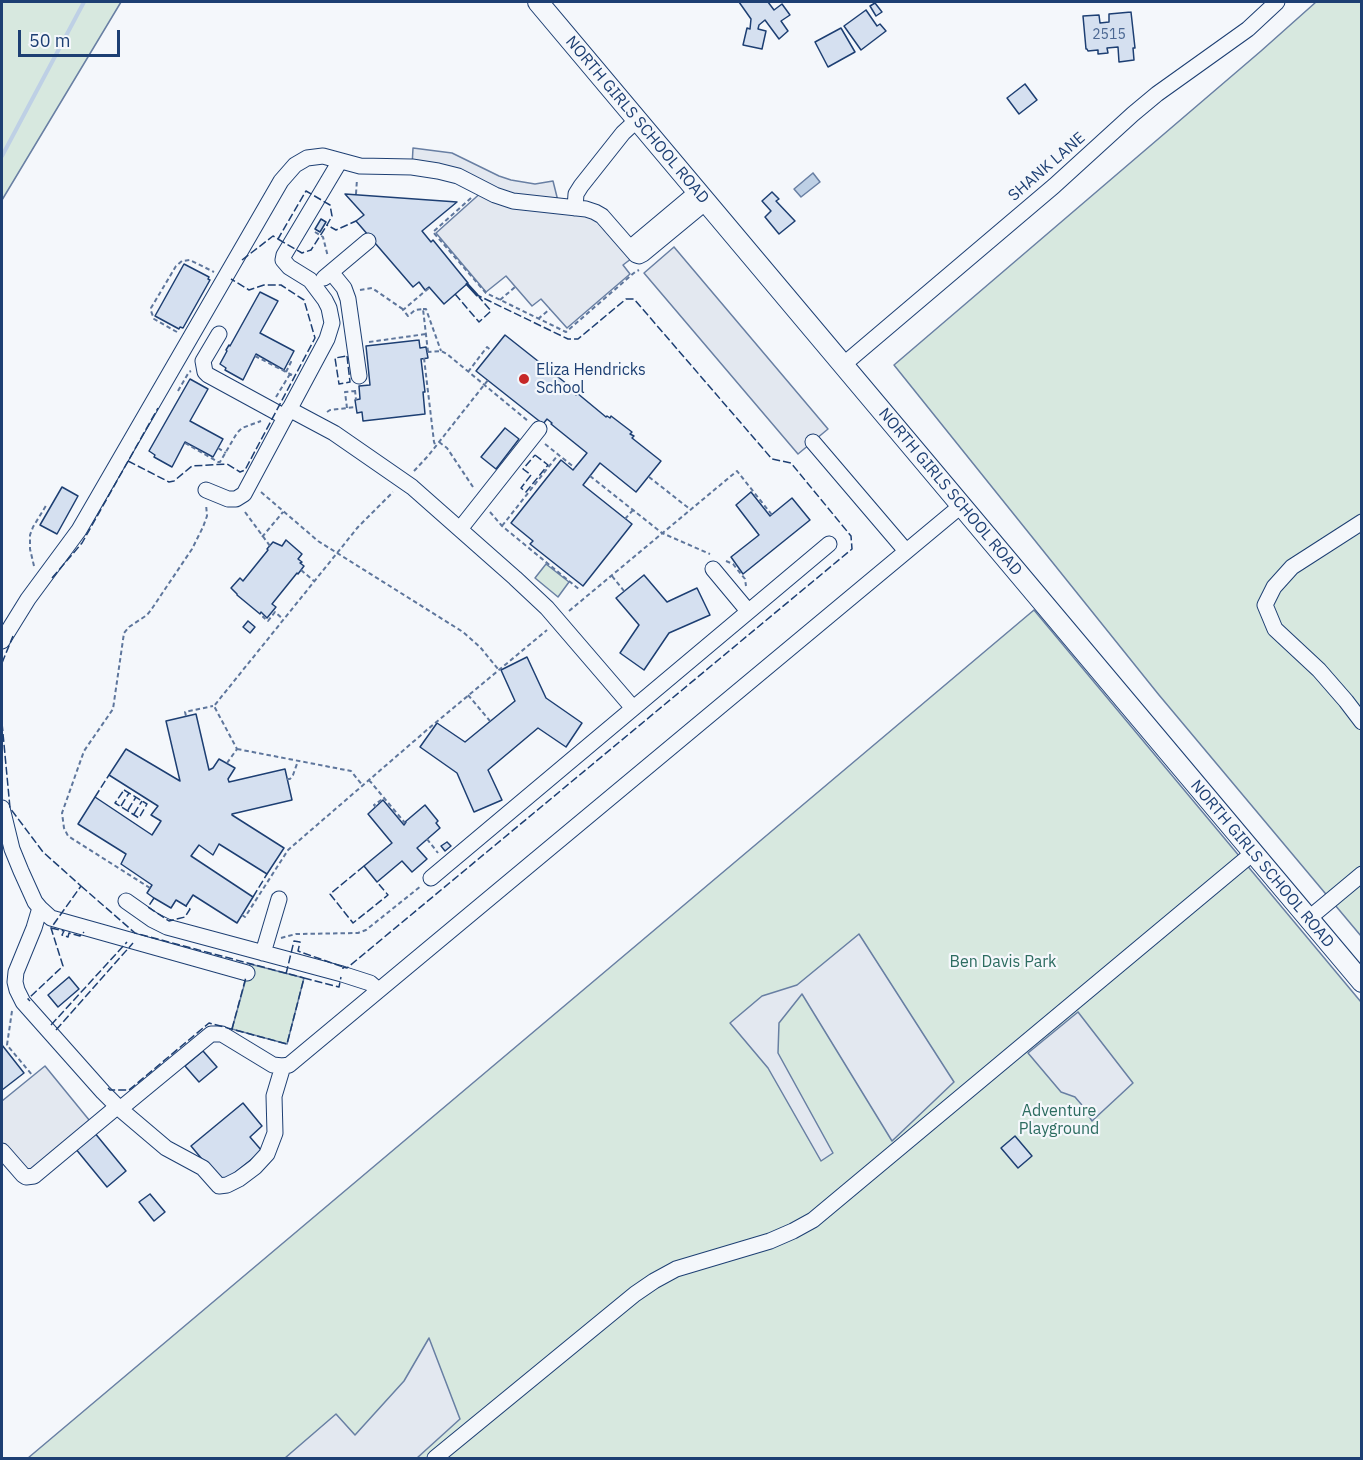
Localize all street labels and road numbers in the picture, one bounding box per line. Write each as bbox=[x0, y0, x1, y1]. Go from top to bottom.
street label: NORTH GIRLS SCHOOL ROAD bbox=[561, 32, 713, 208]
street label: SHANK LANE bbox=[1005, 128, 1089, 206]
street label: NORTH GIRLS SCHOOL ROAD bbox=[874, 404, 1026, 580]
street label: NORTH GIRLS SCHOOL ROAD bbox=[1186, 776, 1338, 952]

